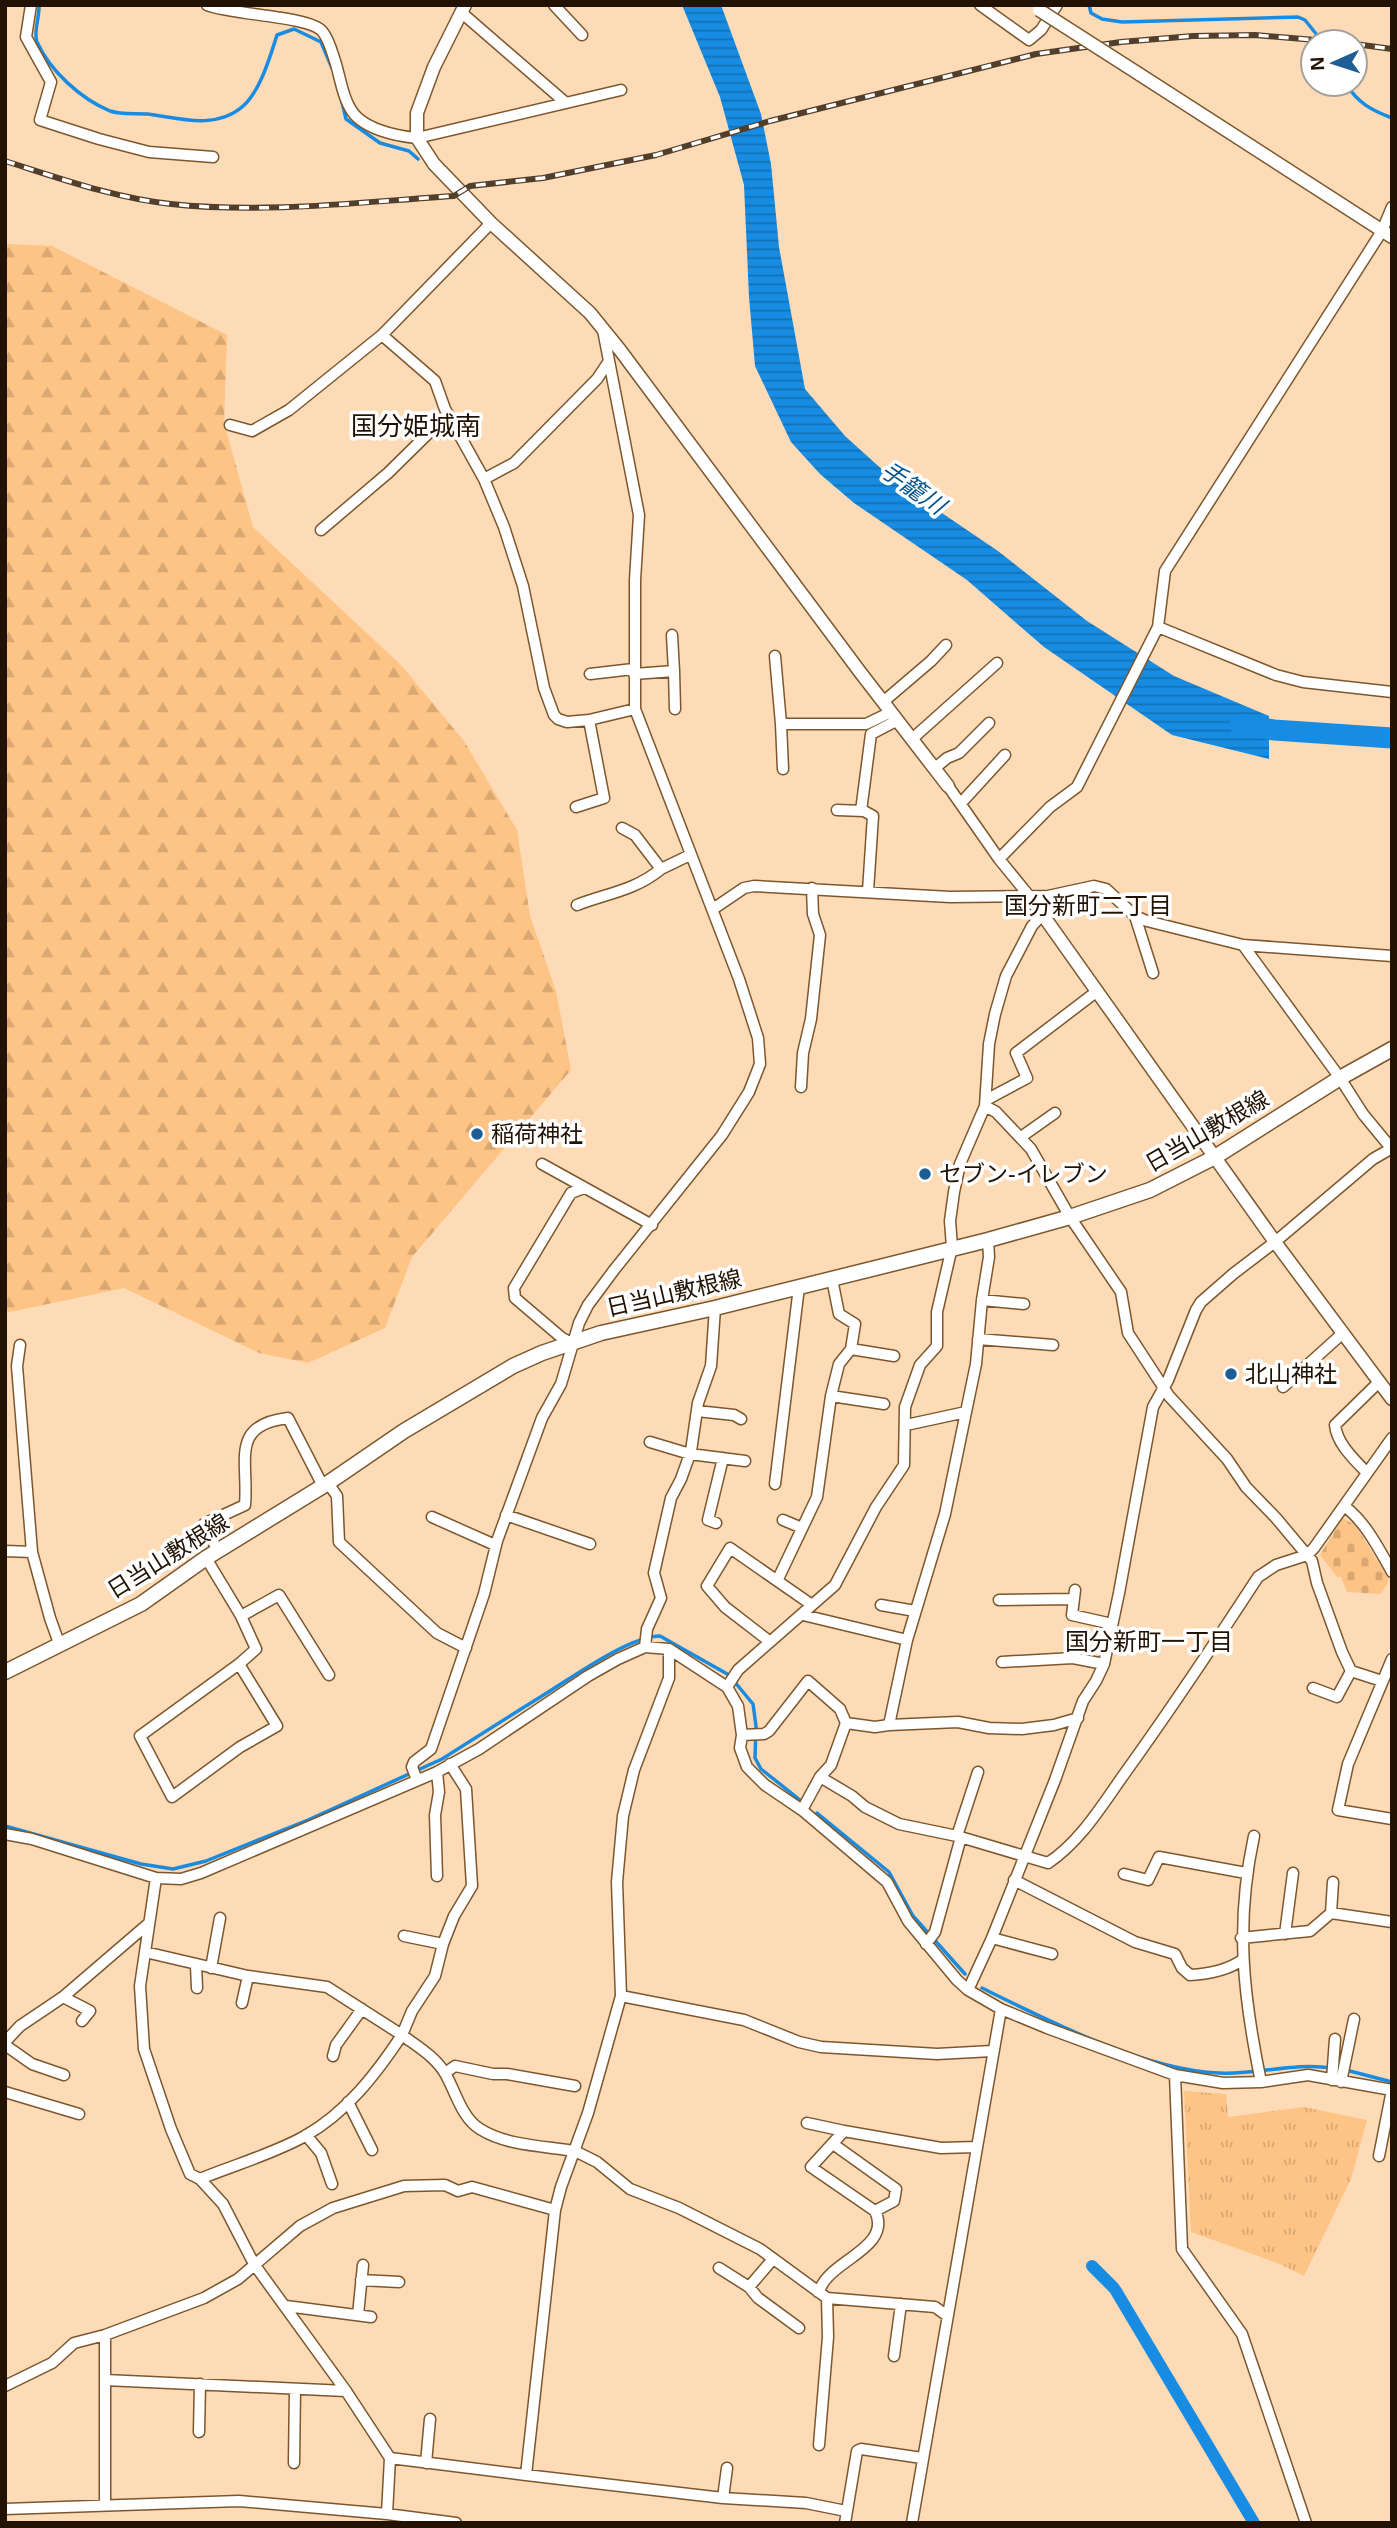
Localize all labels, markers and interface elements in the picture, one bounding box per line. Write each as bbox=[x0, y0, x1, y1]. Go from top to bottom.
north arrow bbox=[1299, 28, 1369, 98]
text: N bbox=[1307, 56, 1328, 71]
district label: 国分姫城南 bbox=[351, 411, 481, 441]
water label: 手籠川 bbox=[876, 456, 953, 521]
district label: 国分新町二丁目 bbox=[1004, 892, 1172, 919]
street label: 日当山敷根線 bbox=[1141, 1085, 1273, 1177]
place label: 稲荷神社 bbox=[491, 1121, 583, 1147]
marker: 稲荷神社 bbox=[469, 1126, 485, 1142]
place label: セブン-イレブン bbox=[939, 1161, 1108, 1187]
marker: セブン-イレブン bbox=[917, 1166, 933, 1182]
street label: 日当山敷根線 bbox=[604, 1265, 744, 1321]
place label: 北山神社 bbox=[1245, 1361, 1337, 1387]
marker: 北山神社 bbox=[1223, 1366, 1239, 1382]
street label: 日当山敷根線 bbox=[103, 1508, 233, 1604]
district label: 国分新町一丁目 bbox=[1065, 1628, 1233, 1655]

